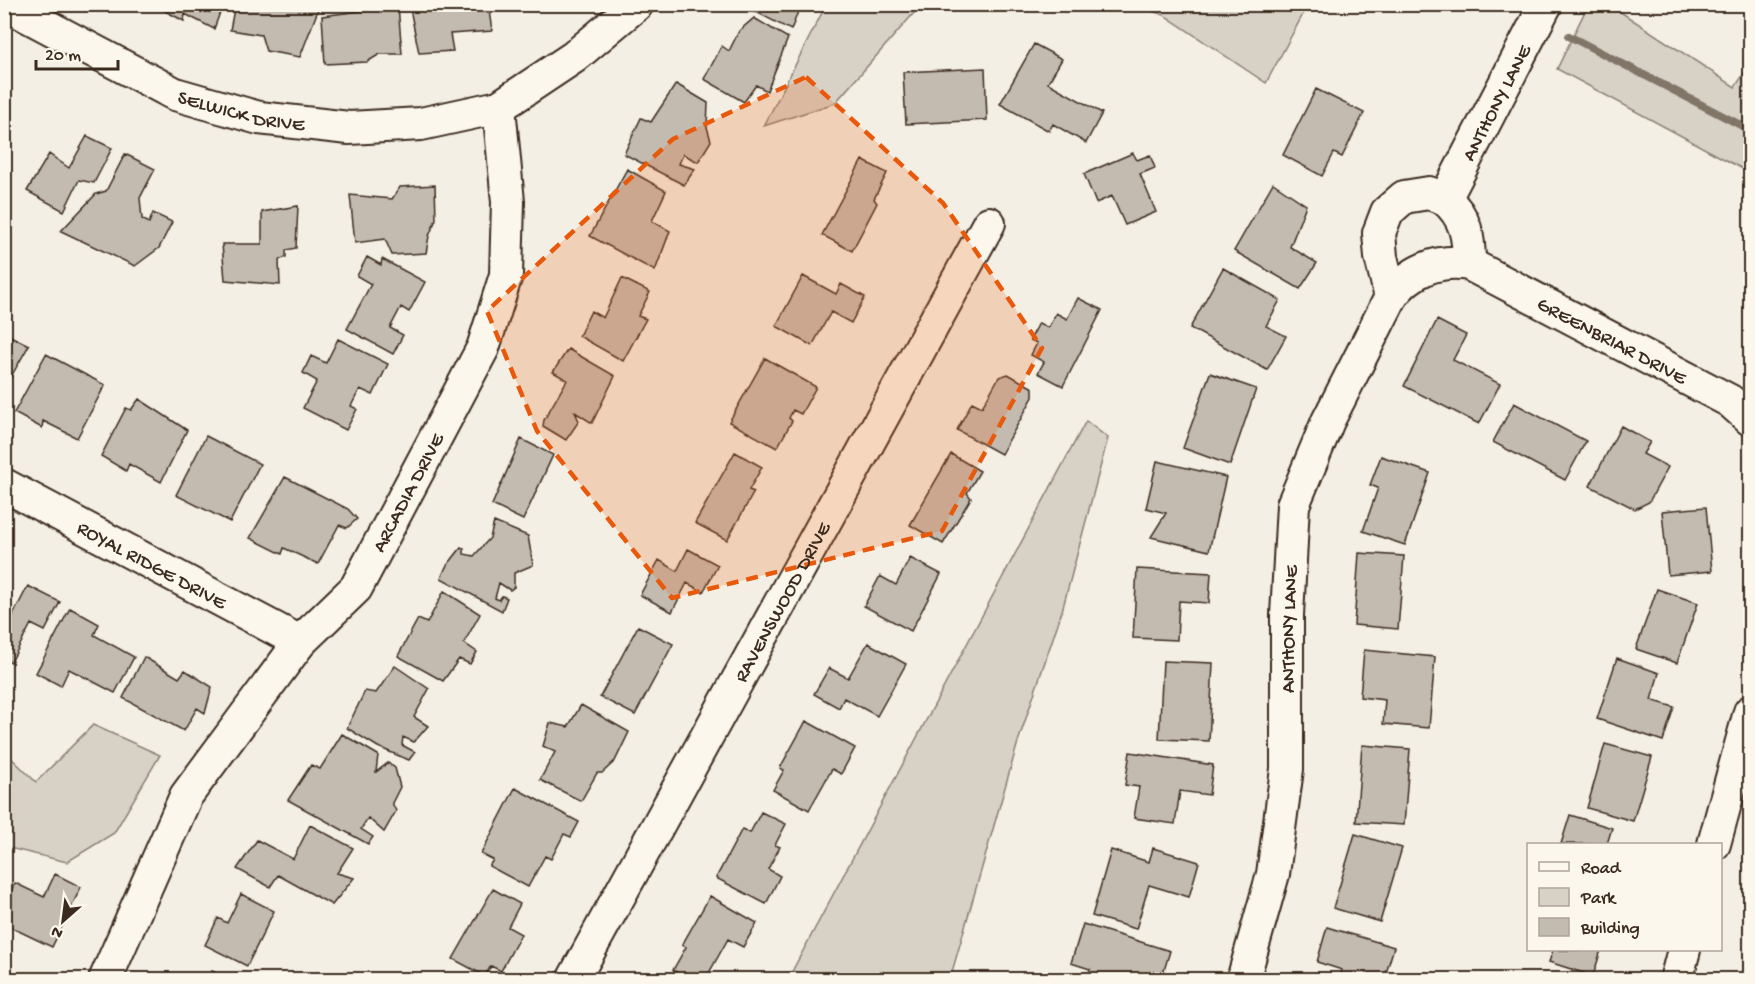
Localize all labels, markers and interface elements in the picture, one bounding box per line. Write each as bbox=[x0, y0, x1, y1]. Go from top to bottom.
scale bar bbox=[36, 33, 118, 71]
street label: ANTHONY LANE bbox=[1459, 40, 1539, 166]
text: 20 m bbox=[45, 46, 81, 67]
street label: SELWICK DRIVE bbox=[175, 87, 307, 138]
street label: GREENBRIAR DRIVE bbox=[1532, 294, 1691, 392]
street label: ARCADIA DRIVE bbox=[369, 429, 451, 557]
street label: ROYAL RIDGE DRIVE bbox=[72, 518, 231, 617]
street label: RAVENSWOOD DRIVE bbox=[731, 518, 838, 687]
street label: ANTHONY LANE bbox=[1279, 563, 1305, 693]
legend bbox=[1527, 843, 1722, 951]
text: Road bbox=[1581, 859, 1622, 880]
text: Park bbox=[1580, 889, 1617, 910]
north arrow bbox=[33, 891, 93, 951]
text: Building bbox=[1580, 919, 1640, 940]
text: N bbox=[48, 920, 67, 942]

